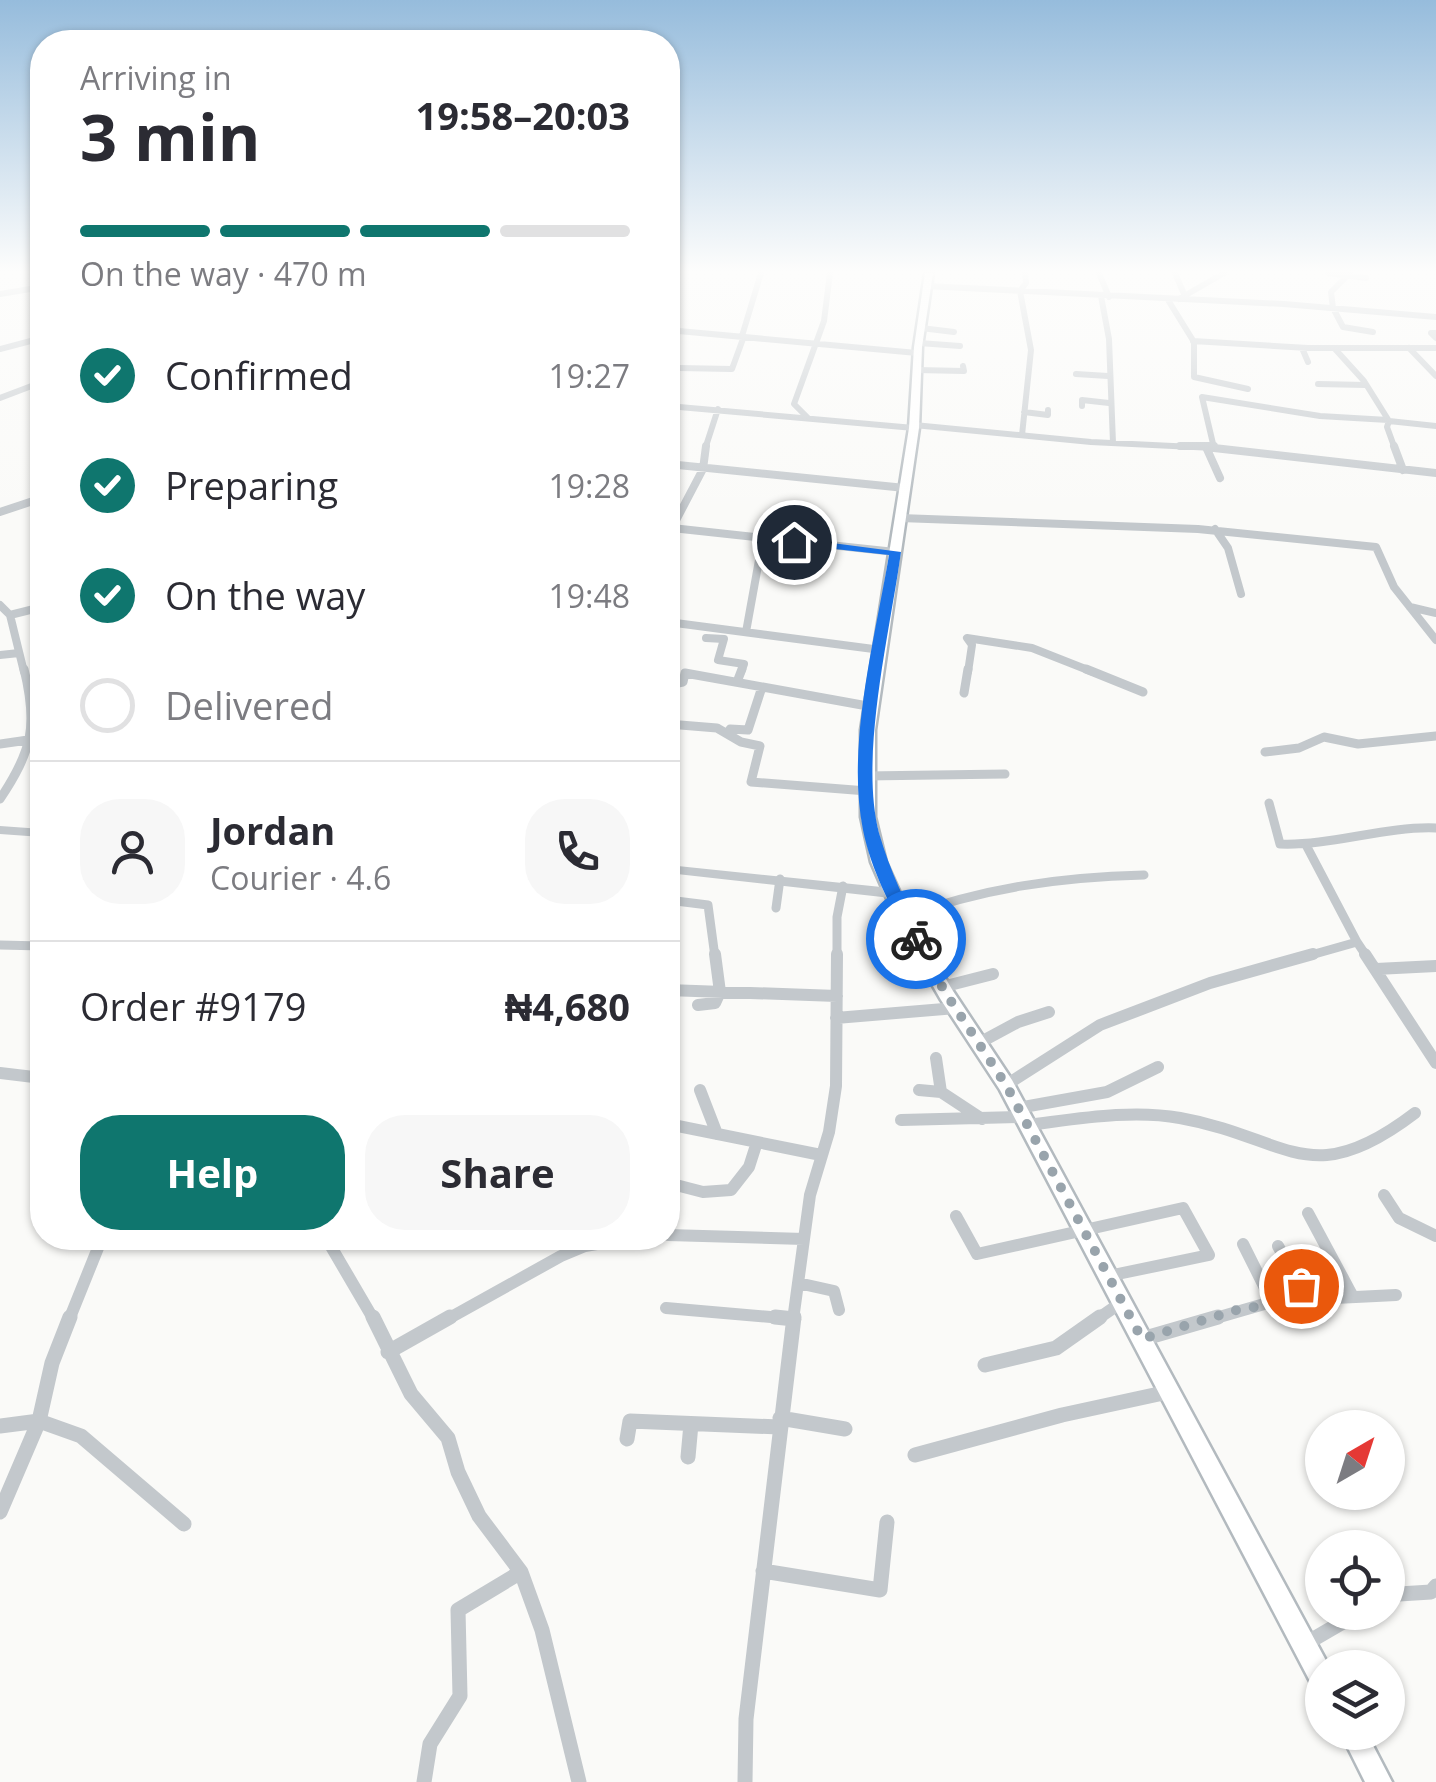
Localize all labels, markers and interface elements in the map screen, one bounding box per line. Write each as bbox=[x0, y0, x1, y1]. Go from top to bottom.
text: Arriving in bbox=[80, 56, 232, 99]
text: 19:58–20:03 bbox=[416, 89, 630, 141]
text: 3 min bbox=[80, 92, 260, 180]
text: On the way · 470 m bbox=[80, 252, 367, 295]
icon: check bbox=[80, 348, 135, 403]
text: Confirmed bbox=[165, 349, 353, 401]
text: 19:27 bbox=[548, 354, 630, 397]
icon: check bbox=[80, 458, 135, 513]
text: Preparing bbox=[165, 459, 338, 511]
text: 19:28 bbox=[548, 464, 630, 507]
pin bbox=[752, 500, 837, 585]
icon: home bbox=[767, 515, 822, 570]
icon: check bbox=[80, 568, 135, 623]
text: On the way bbox=[165, 569, 365, 621]
text: 19:48 bbox=[548, 574, 630, 617]
text: Delivered bbox=[165, 679, 334, 731]
button: person bbox=[80, 799, 185, 904]
button: phone bbox=[525, 799, 630, 904]
text: Jordan bbox=[210, 804, 335, 856]
text: Courier · 4.6 bbox=[210, 856, 391, 899]
courier bbox=[866, 889, 966, 989]
icon: bike bbox=[889, 912, 944, 967]
text: Order #9179 bbox=[80, 980, 307, 1032]
text: ₦4,680 bbox=[505, 980, 630, 1032]
button: Help bbox=[80, 1115, 345, 1230]
button: Share bbox=[365, 1115, 630, 1230]
pin bbox=[1259, 1244, 1344, 1329]
icon: bag bbox=[1274, 1259, 1329, 1314]
north arrow bbox=[1305, 1410, 1405, 1510]
map controls bbox=[1305, 1410, 1405, 1750]
button: locate bbox=[1305, 1530, 1405, 1630]
button: layers bbox=[1305, 1650, 1405, 1750]

